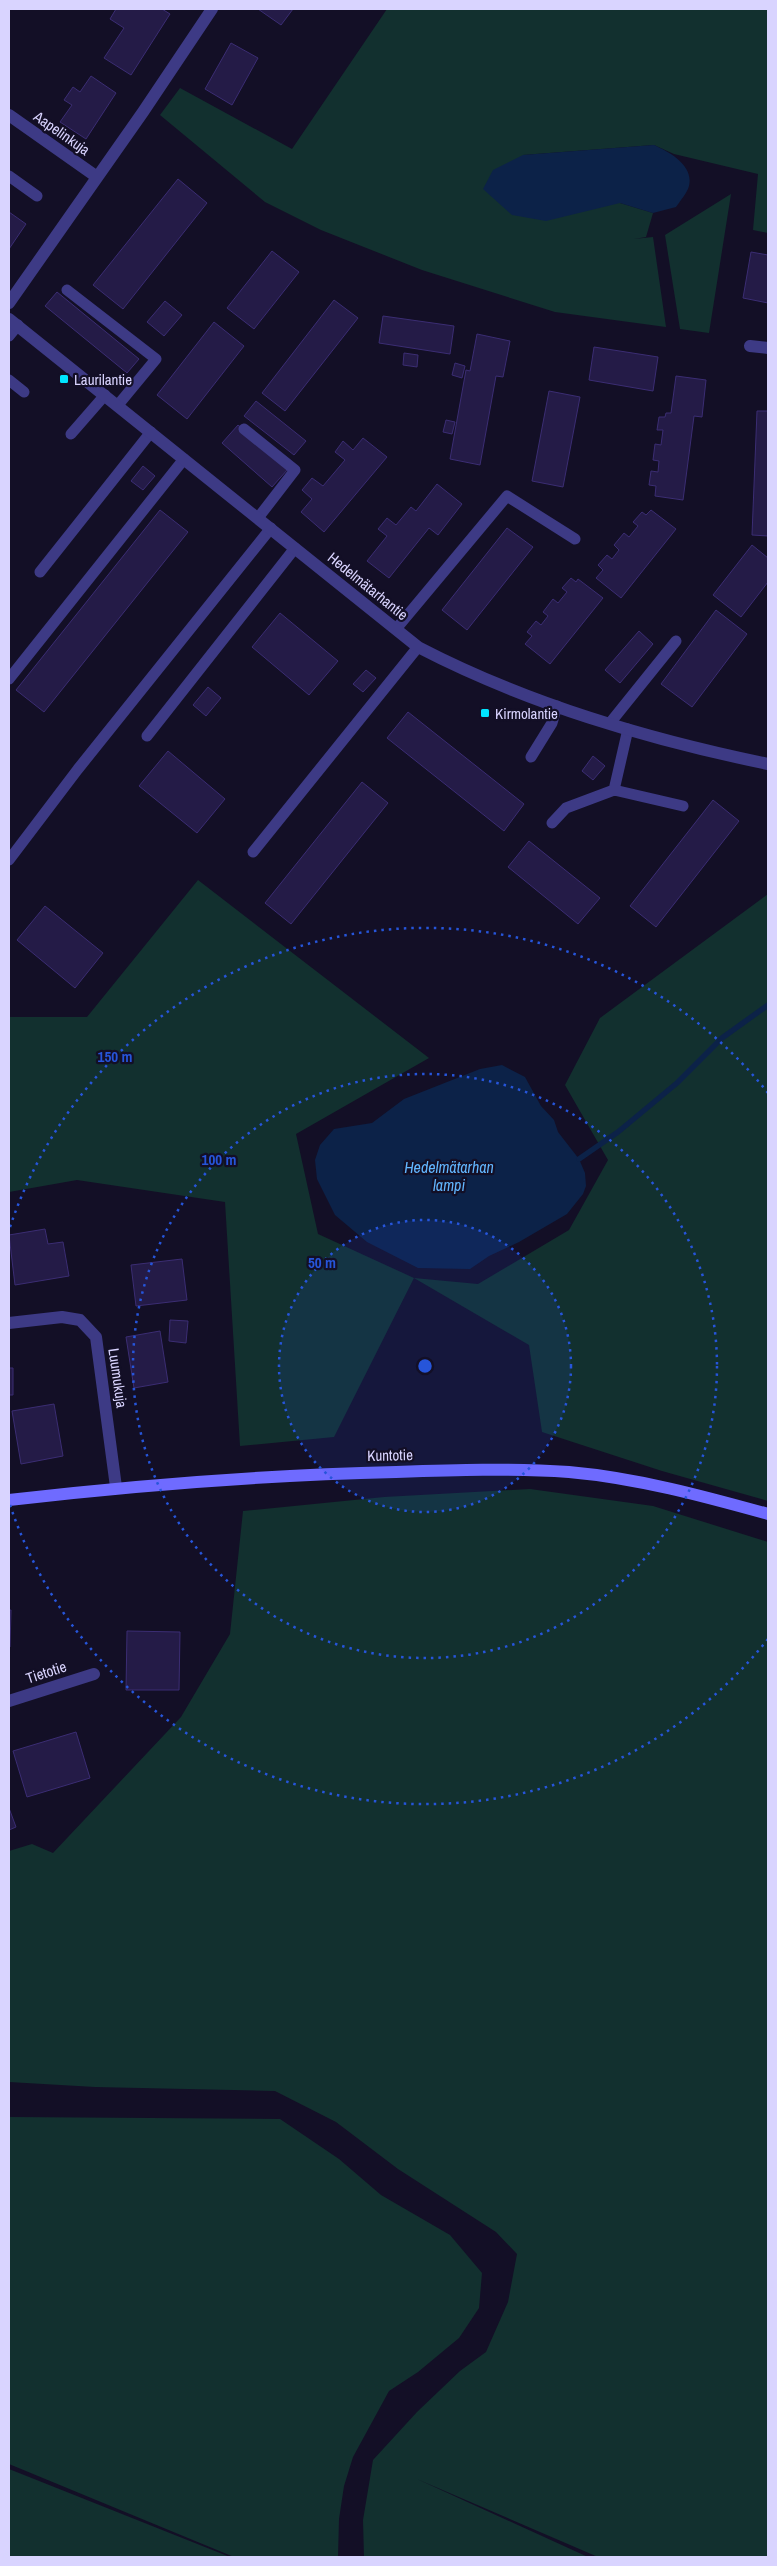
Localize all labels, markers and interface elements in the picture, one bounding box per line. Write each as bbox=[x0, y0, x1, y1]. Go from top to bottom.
street label: Aapelinkuja bbox=[29, 105, 94, 160]
place label: Laurilantie bbox=[74, 369, 132, 390]
marker: Laurilantie bbox=[58, 373, 70, 385]
street label: Hedelmätarhantie bbox=[323, 547, 413, 625]
place label: Kirmolantie bbox=[495, 703, 558, 724]
marker: Kirmolantie bbox=[479, 707, 491, 719]
text: 150 m bbox=[98, 1046, 132, 1067]
text: 100 m bbox=[202, 1149, 236, 1170]
water label: Hedelmätarhan lampi bbox=[404, 1156, 494, 1196]
text: 50 m bbox=[308, 1252, 336, 1273]
street label: Luumukuja bbox=[103, 1347, 133, 1409]
centre of rings bbox=[416, 1357, 434, 1375]
street label: Kuntotie bbox=[367, 1444, 413, 1466]
street label: Tietotie bbox=[23, 1656, 69, 1688]

